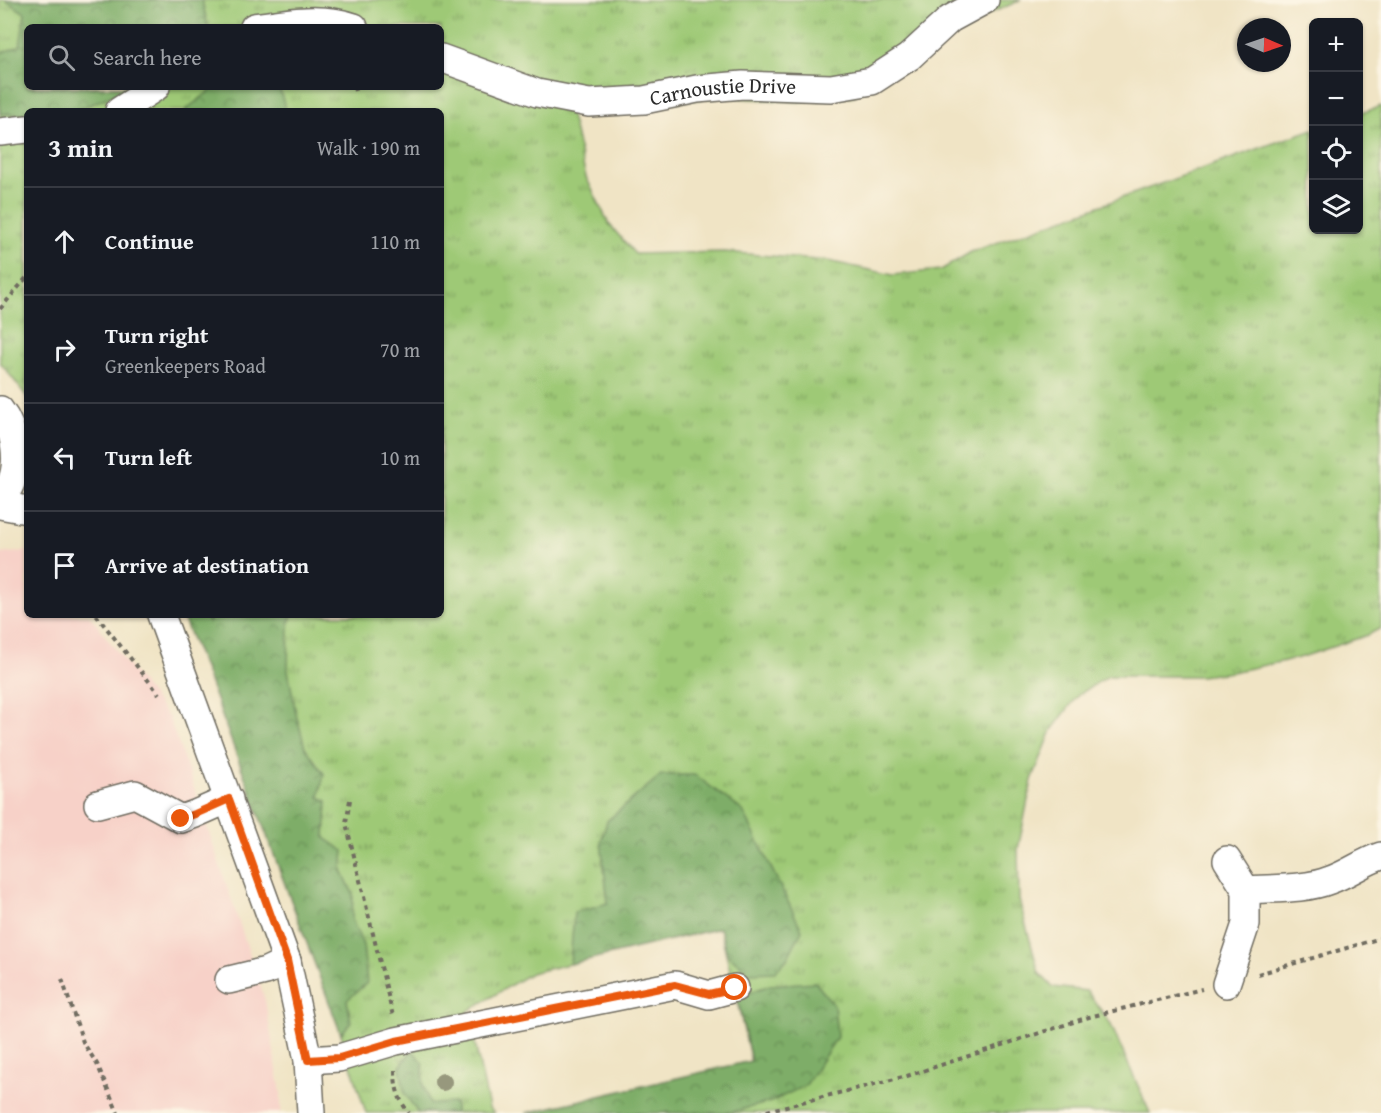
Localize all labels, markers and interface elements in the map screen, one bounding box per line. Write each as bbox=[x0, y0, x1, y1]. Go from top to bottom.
north arrow bbox=[1237, 18, 1291, 72]
map controls bbox=[1309, 18, 1363, 234]
button: + bbox=[1309, 18, 1363, 72]
search box bbox=[24, 24, 444, 90]
icon: search bbox=[45, 41, 78, 74]
text: Search here bbox=[93, 41, 202, 73]
street label: Carnoustie Drive bbox=[647, 69, 797, 113]
button: − bbox=[1309, 72, 1363, 126]
button: locate bbox=[1309, 126, 1363, 180]
text: 3 min bbox=[48, 128, 113, 167]
text: Walk · 190 m bbox=[317, 133, 420, 162]
button: layers bbox=[1309, 180, 1363, 234]
icon: ahead bbox=[48, 225, 81, 258]
text: Continue bbox=[105, 225, 194, 257]
text: 110 m bbox=[370, 227, 420, 256]
text: Turn right bbox=[105, 319, 208, 351]
icon: right bbox=[48, 333, 81, 366]
text: 70 m bbox=[380, 335, 420, 364]
text: Greenkeepers Road bbox=[105, 351, 266, 380]
icon: left bbox=[48, 441, 81, 474]
text: Turn left bbox=[105, 441, 192, 473]
text: 10 m bbox=[380, 443, 420, 472]
icon: arrive bbox=[48, 549, 81, 582]
text: Arrive at destination bbox=[105, 549, 309, 581]
route end bbox=[167, 805, 193, 831]
route start bbox=[721, 974, 747, 1000]

